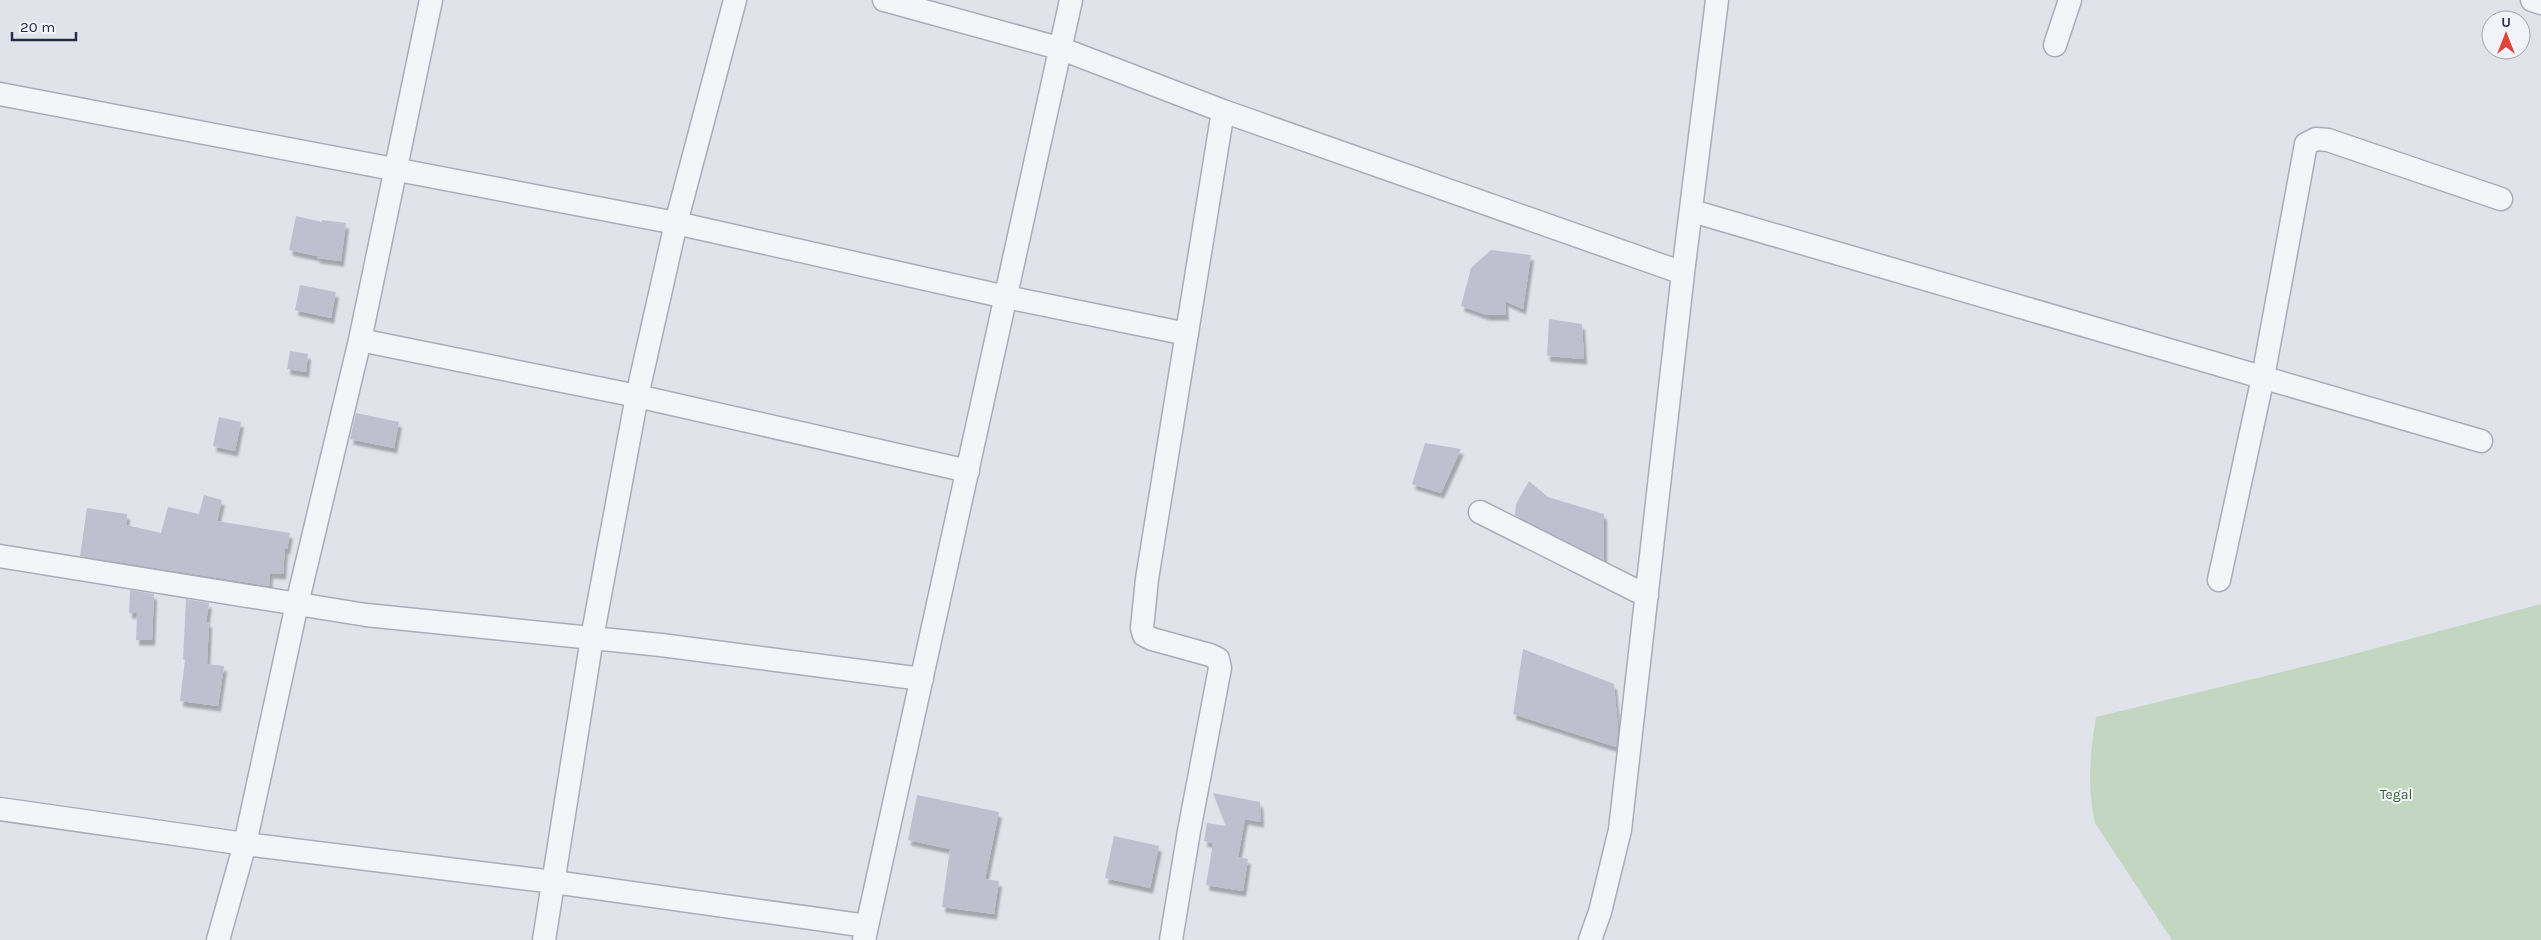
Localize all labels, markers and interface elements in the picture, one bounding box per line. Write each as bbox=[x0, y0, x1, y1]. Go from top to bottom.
scale bar bbox=[12, 10, 76, 42]
north arrow bbox=[2481, 10, 2531, 60]
text: U bbox=[2501, 14, 2511, 31]
text: 20 m bbox=[20, 18, 55, 36]
park label: Tegal bbox=[2380, 786, 2412, 803]

